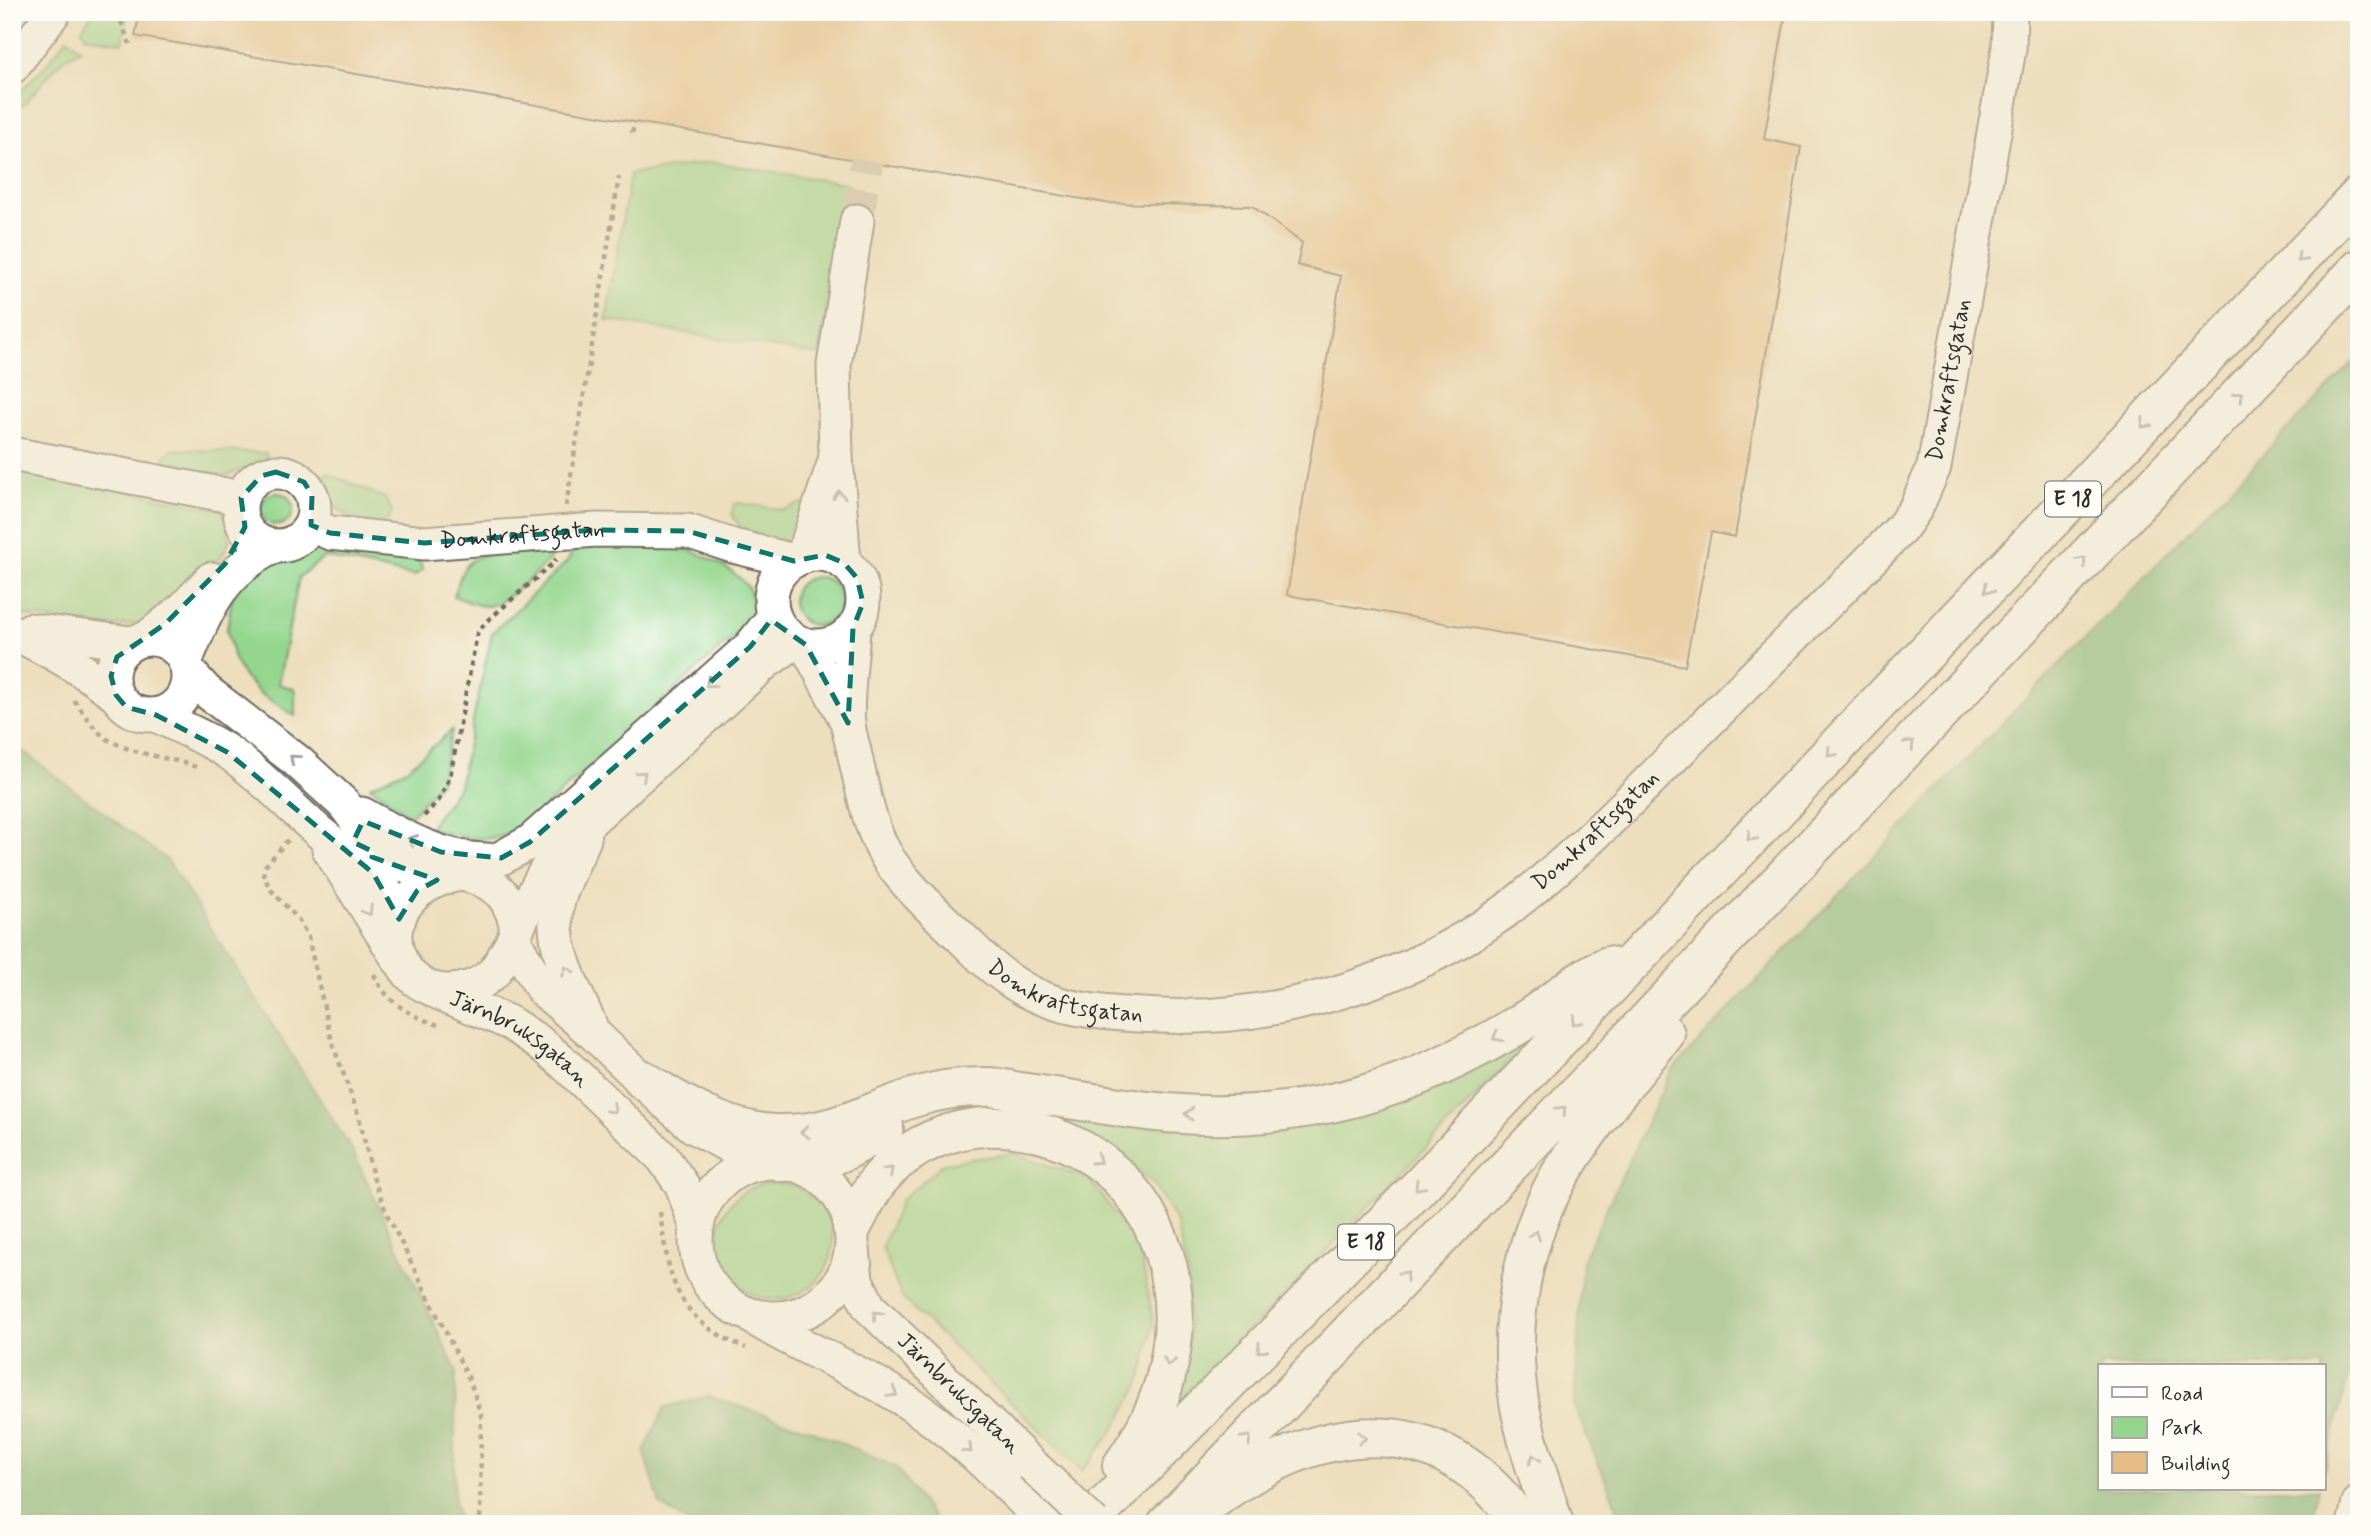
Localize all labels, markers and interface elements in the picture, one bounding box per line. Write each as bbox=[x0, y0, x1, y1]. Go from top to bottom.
one-way arrow bbox=[2296, 250, 2309, 263]
street label: Domkraftsgatan bbox=[1920, 297, 1979, 464]
one-way arrow bbox=[2230, 391, 2243, 404]
one-way arrow bbox=[2140, 415, 2153, 428]
road number: E 18 bbox=[2045, 482, 2101, 516]
one-way arrow bbox=[832, 490, 847, 501]
street label: Domkraftsgatan bbox=[439, 515, 605, 557]
one-way arrow bbox=[2074, 556, 2087, 569]
one-way arrow bbox=[1984, 580, 1996, 593]
one-way arrow bbox=[705, 675, 718, 687]
one-way arrow bbox=[1901, 739, 1914, 752]
one-way arrow bbox=[1827, 745, 1840, 758]
one-way arrow bbox=[289, 755, 302, 767]
street label: Domkraftsgatan bbox=[1526, 764, 1666, 898]
one-way arrow bbox=[634, 770, 647, 783]
one-way arrow bbox=[1746, 829, 1759, 842]
one-way arrow bbox=[407, 834, 419, 848]
one-way arrow bbox=[359, 903, 372, 916]
street label: Domkraftsgatan bbox=[980, 953, 1143, 1030]
one-way arrow bbox=[561, 966, 575, 978]
street label: Järnbruksgatan bbox=[445, 984, 596, 1095]
one-way arrow bbox=[1571, 1013, 1584, 1026]
one-way arrow bbox=[1492, 1029, 1504, 1042]
one-way arrow bbox=[604, 1100, 617, 1113]
one-way arrow bbox=[1553, 1105, 1566, 1118]
one-way arrow bbox=[1184, 1107, 1195, 1122]
one-way arrow bbox=[799, 1124, 810, 1139]
one-way arrow bbox=[1089, 1152, 1102, 1164]
one-way arrow bbox=[881, 1166, 894, 1179]
one-way arrow bbox=[1415, 1178, 1428, 1191]
road number: E 18 bbox=[1338, 1224, 1394, 1260]
one-way arrow bbox=[1526, 1230, 1541, 1242]
one-way arrow bbox=[1396, 1270, 1409, 1283]
one-way arrow bbox=[873, 1310, 885, 1323]
street label: Järnbruksgatan bbox=[890, 1327, 1027, 1461]
one-way arrow bbox=[1256, 1341, 1269, 1354]
one-way arrow bbox=[1162, 1356, 1177, 1368]
legend bbox=[2098, 1364, 2326, 1490]
text: Road bbox=[2161, 1380, 2203, 1408]
one-way arrow bbox=[885, 1384, 898, 1397]
text: Park bbox=[2161, 1414, 2203, 1442]
one-way arrow bbox=[1357, 1430, 1368, 1445]
one-way arrow bbox=[1239, 1434, 1252, 1447]
one-way arrow bbox=[960, 1441, 973, 1454]
text: Building bbox=[2161, 1450, 2231, 1480]
one-way arrow bbox=[1527, 1453, 1542, 1465]

